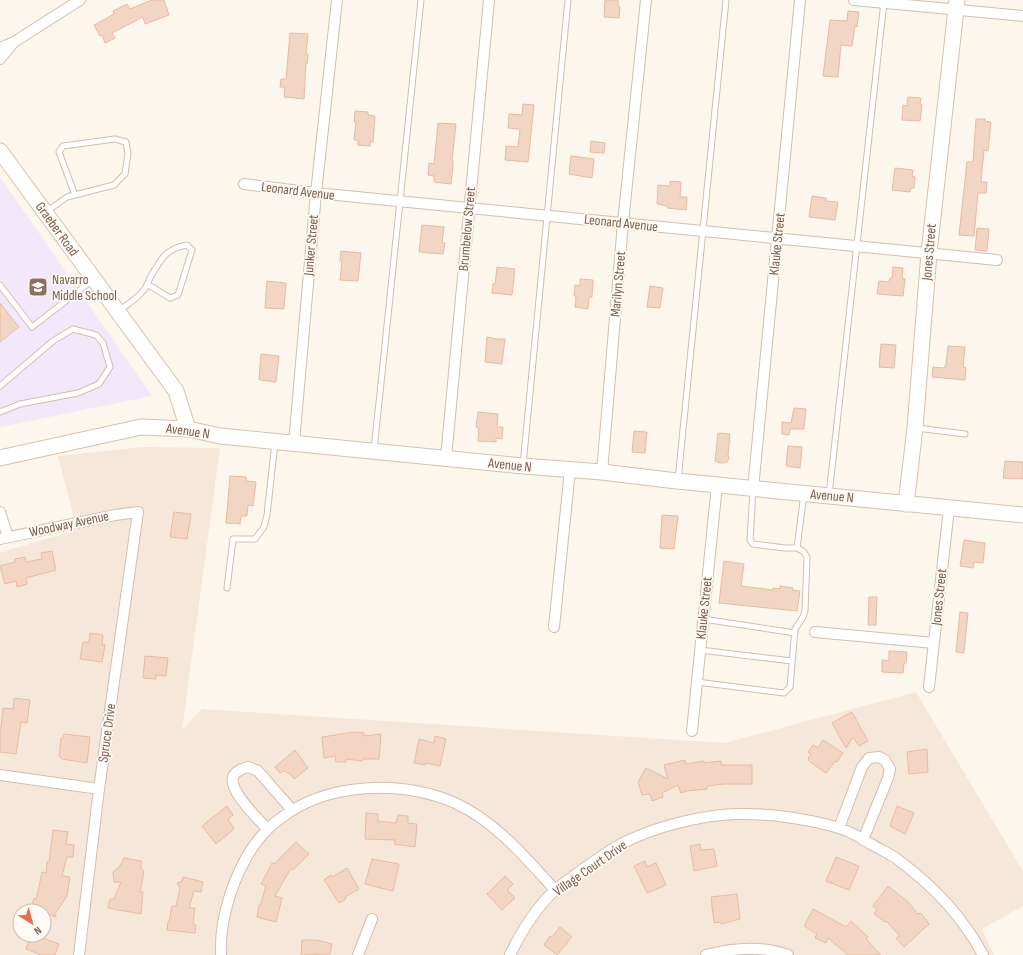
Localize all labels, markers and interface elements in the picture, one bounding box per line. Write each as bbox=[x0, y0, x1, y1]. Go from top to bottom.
street label: Leonard Avenue bbox=[260, 178, 336, 204]
street label: Brumbelow Street bbox=[455, 186, 479, 272]
street label: Graeber Road bbox=[32, 199, 82, 260]
street label: Leonard Avenue bbox=[583, 211, 659, 235]
street label: Klauke Street bbox=[765, 212, 789, 276]
street label: Junker Street bbox=[300, 214, 322, 277]
street label: Jones Street bbox=[918, 223, 940, 282]
street label: Marilyn Street bbox=[607, 250, 629, 318]
place label: Navarro Middle School bbox=[52, 271, 117, 304]
school or university icon: Navarro Middle School bbox=[27, 276, 49, 298]
street label: Avenue N bbox=[164, 419, 211, 442]
street label: Avenue N bbox=[486, 454, 533, 476]
street label: Avenue N bbox=[809, 486, 854, 506]
street label: Woodway Avenue bbox=[28, 507, 110, 541]
street label: Jones Street bbox=[927, 568, 950, 627]
street label: Klauke Street bbox=[692, 576, 716, 640]
street label: Spruce Drive bbox=[94, 702, 120, 764]
street label: Village Court Drive bbox=[550, 836, 630, 900]
north arrow bbox=[12, 903, 52, 943]
text: N bbox=[31, 924, 44, 938]

